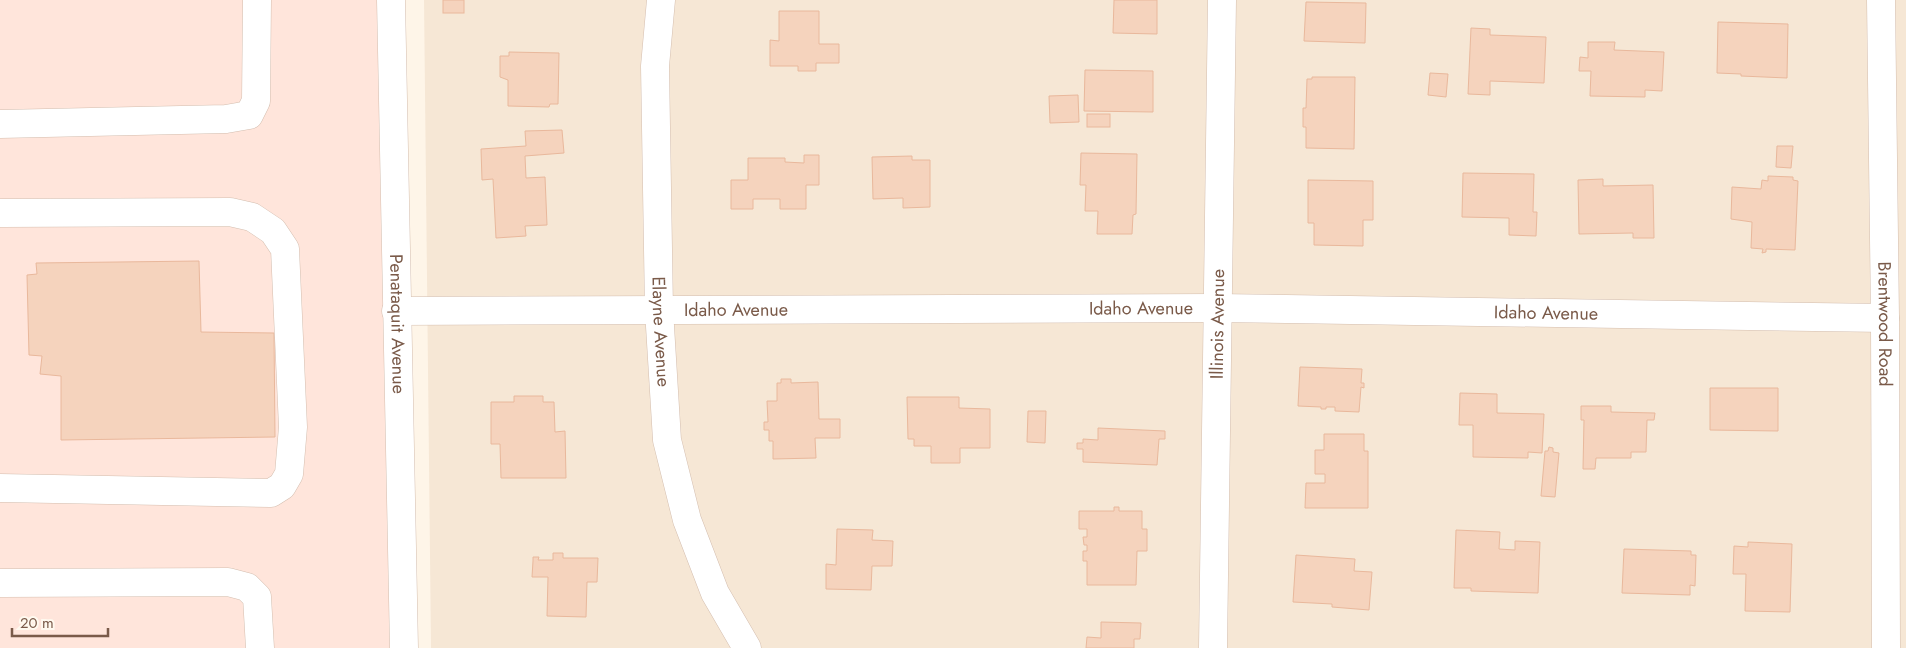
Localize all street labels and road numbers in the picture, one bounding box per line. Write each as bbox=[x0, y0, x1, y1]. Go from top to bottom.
street label: Penataquit Avenue bbox=[383, 254, 412, 394]
street label: Brentwood Road bbox=[1871, 261, 1898, 387]
street label: Illinois Avenue bbox=[1204, 269, 1231, 379]
street label: Elayne Avenue bbox=[645, 276, 677, 388]
street label: Idaho Avenue bbox=[1089, 295, 1193, 321]
street label: Idaho Avenue bbox=[684, 297, 788, 323]
street label: Idaho Avenue bbox=[1494, 299, 1598, 327]

